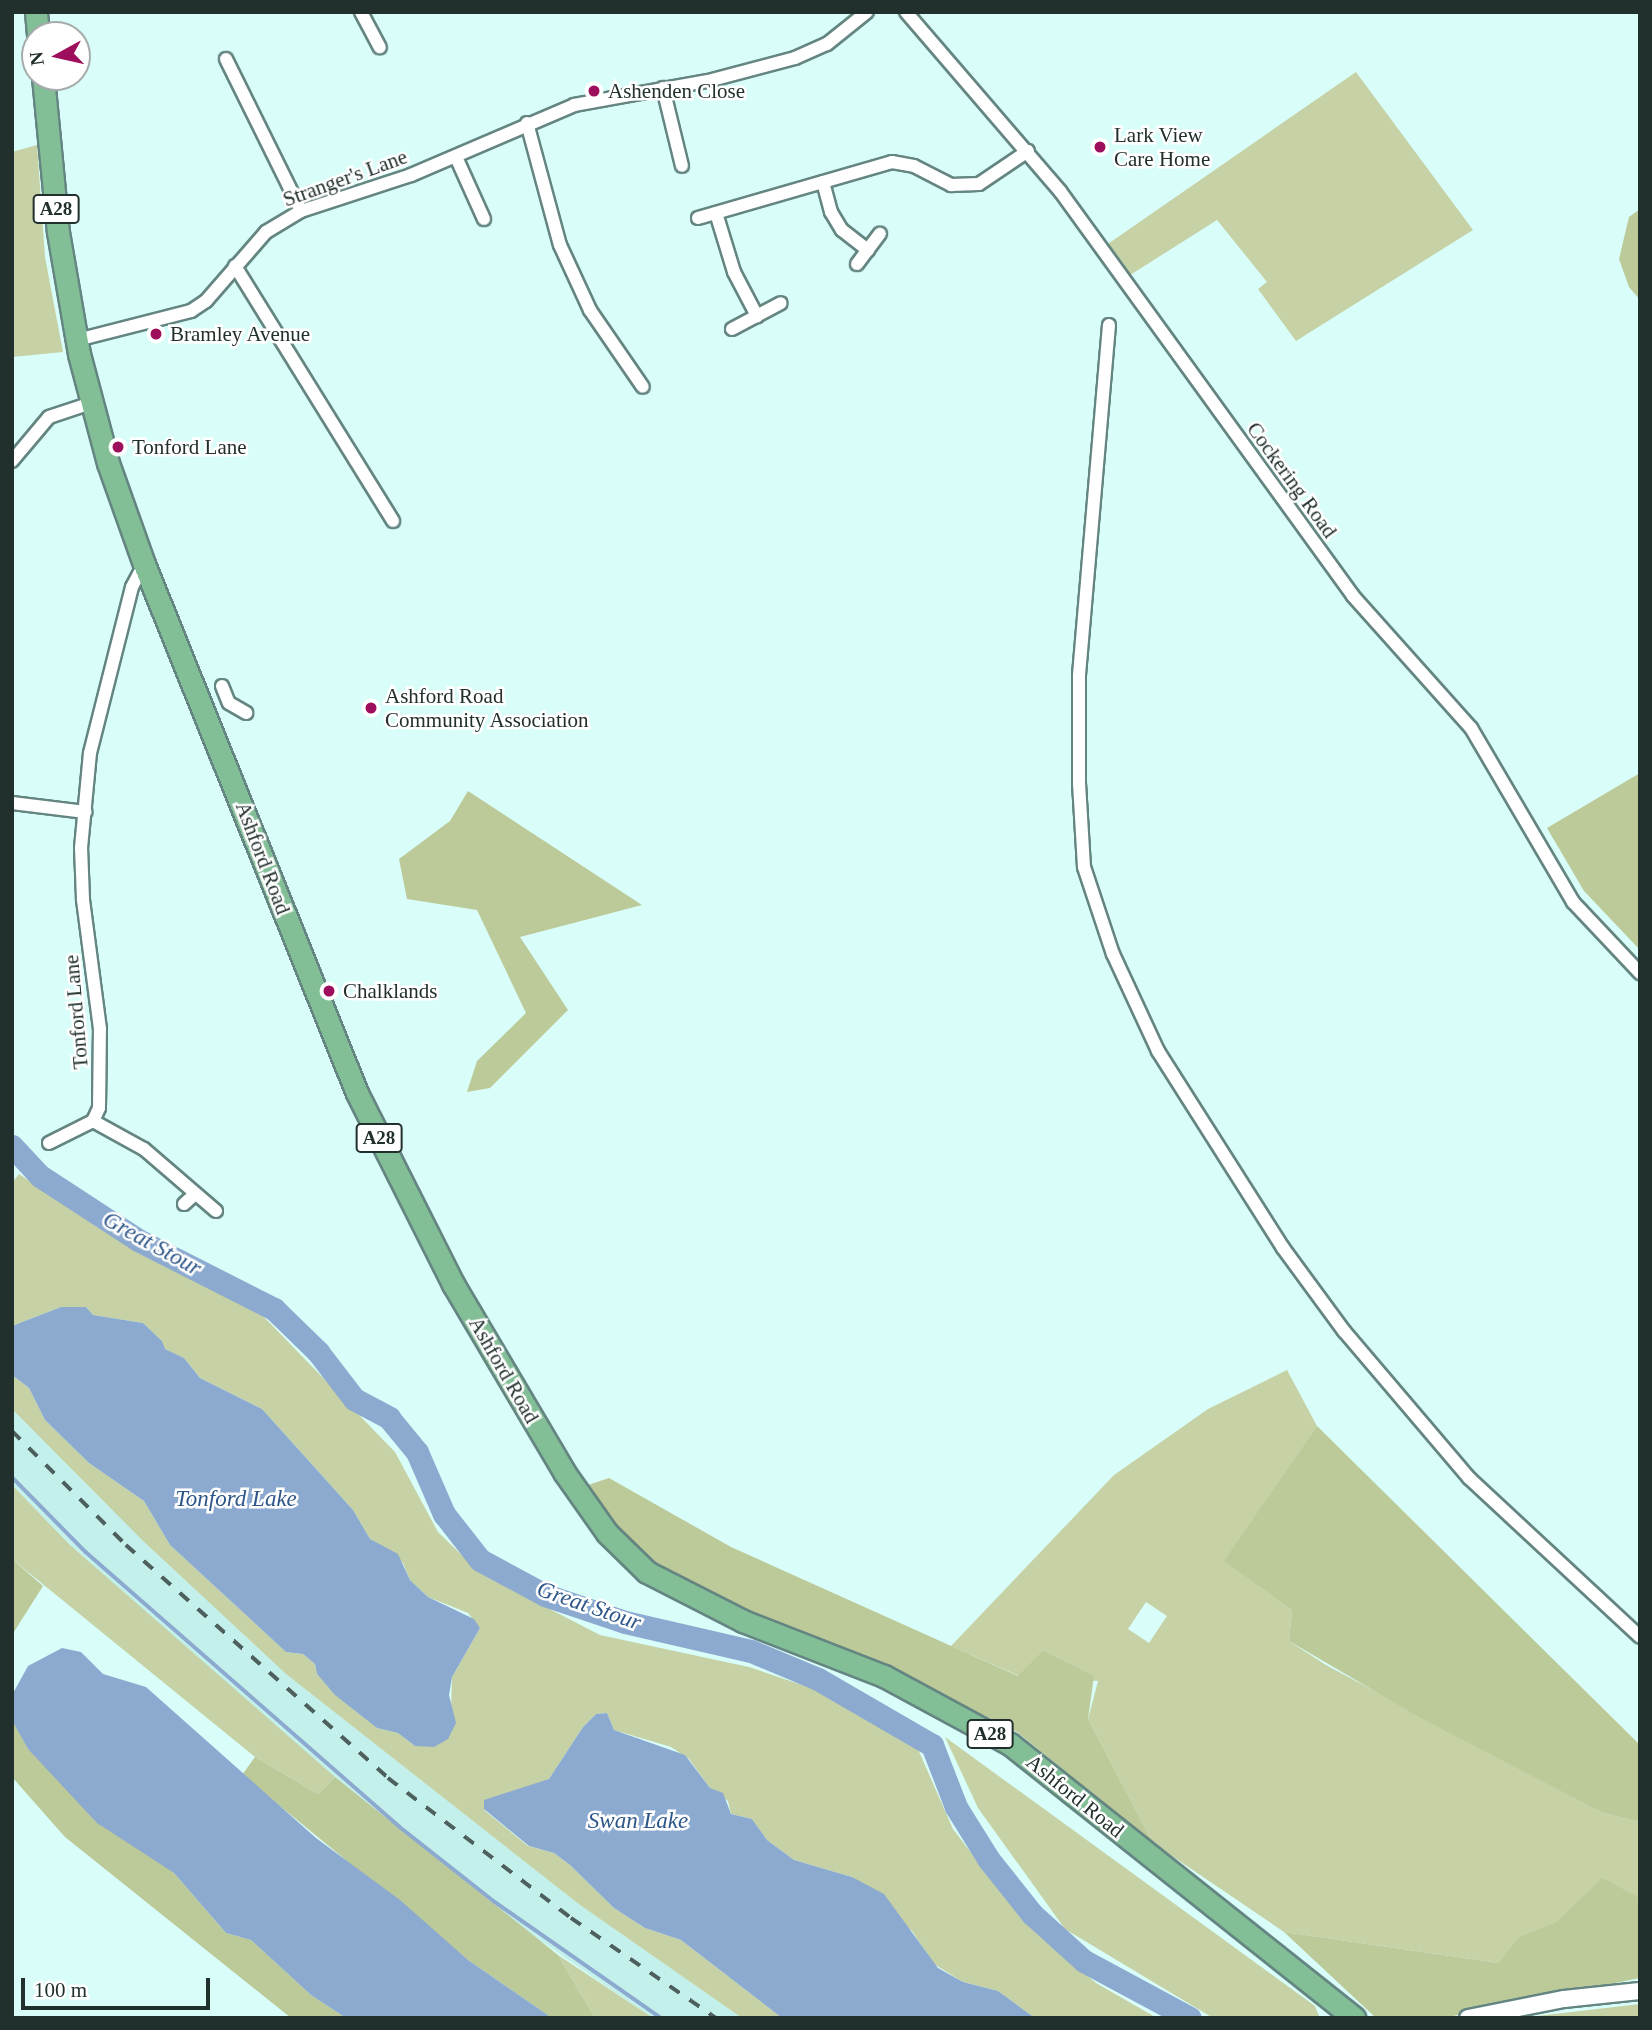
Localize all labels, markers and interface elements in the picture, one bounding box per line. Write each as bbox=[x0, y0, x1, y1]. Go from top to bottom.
north arrow bbox=[21, 21, 91, 91]
text: N bbox=[25, 50, 48, 67]
place label: Ashenden Close bbox=[608, 78, 745, 104]
marker: Ashenden Close bbox=[586, 83, 602, 99]
place label: Lark View Care Home bbox=[1114, 122, 1210, 172]
marker: Lark View Care Home bbox=[1092, 139, 1108, 155]
street label: Stranger's Lane bbox=[279, 144, 411, 212]
road number: A28 bbox=[32, 194, 80, 224]
place label: Bramley Avenue bbox=[170, 321, 311, 347]
marker: Bramley Avenue bbox=[148, 326, 164, 342]
street label: Cockering Road bbox=[1242, 417, 1342, 543]
place label: Tonford Lane bbox=[132, 434, 247, 460]
marker: Tonford Lane bbox=[110, 439, 126, 455]
place label: Ashford Road Community Association bbox=[385, 683, 590, 733]
marker: Ashford Road Community Association bbox=[363, 700, 379, 716]
street label: Ashford Road bbox=[230, 798, 296, 918]
street label: Tonford Lane bbox=[58, 954, 94, 1070]
place label: Chalklands bbox=[343, 978, 437, 1004]
marker: Chalklands bbox=[321, 983, 337, 999]
road number: A28 bbox=[354, 1122, 404, 1154]
water label: Great Stour bbox=[98, 1206, 206, 1282]
street label: Ashford Road bbox=[463, 1312, 545, 1428]
water label: Tonford Lake bbox=[175, 1485, 297, 1513]
water label: Great Stour bbox=[533, 1575, 645, 1637]
road number: A28 bbox=[965, 1718, 1014, 1750]
street label: Ashford Road bbox=[1021, 1749, 1129, 1843]
water label: Swan Lake bbox=[588, 1807, 688, 1835]
scale bar bbox=[24, 1964, 214, 2008]
text: 100 m bbox=[34, 1978, 87, 2002]

